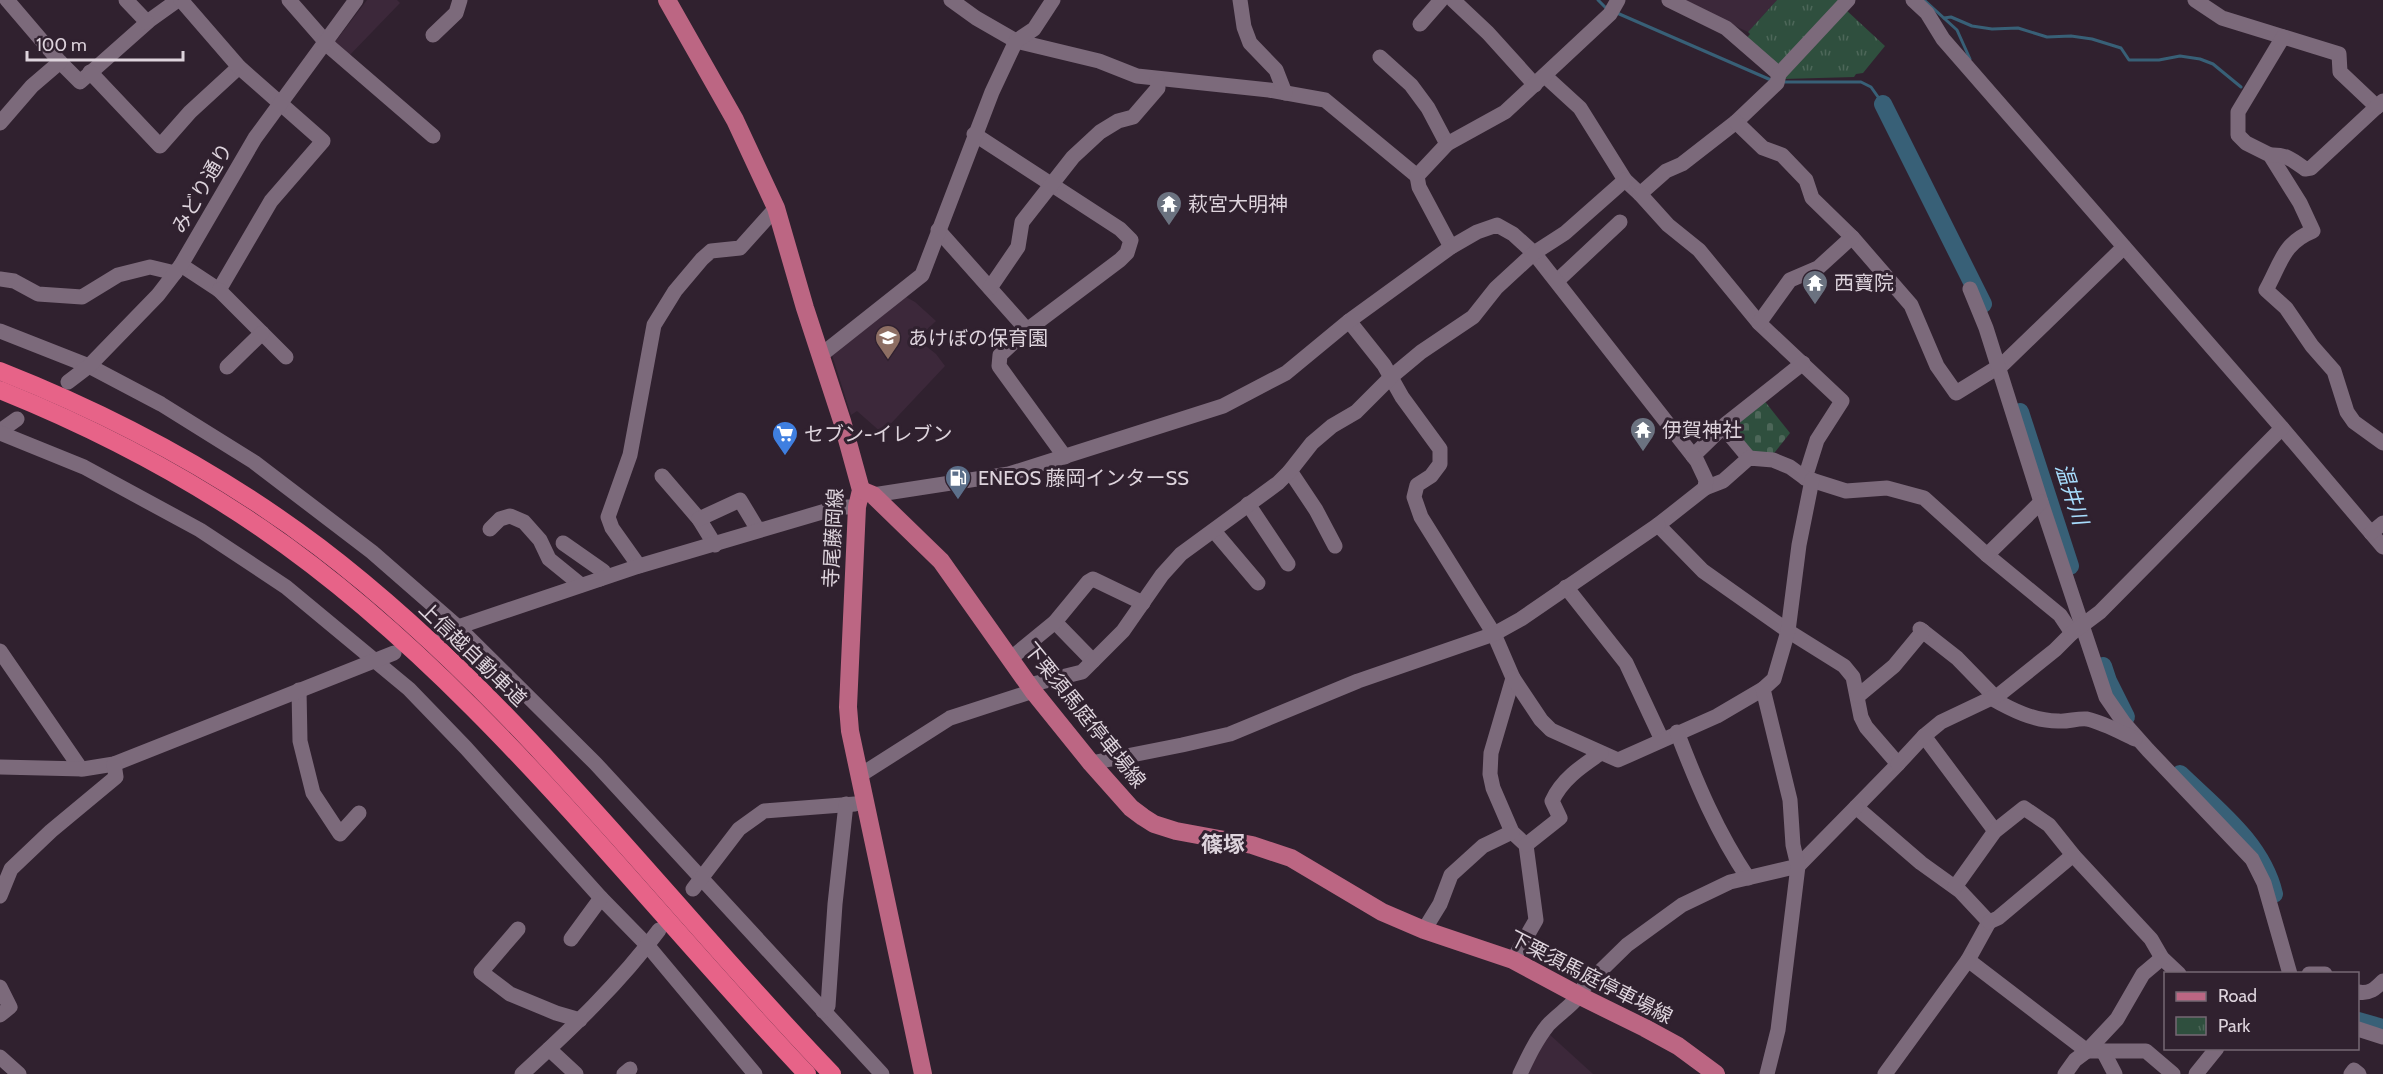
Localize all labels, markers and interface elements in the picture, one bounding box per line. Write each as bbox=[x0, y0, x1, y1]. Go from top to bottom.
scale bar bbox=[27, 24, 183, 62]
text: 100 m bbox=[36, 34, 87, 56]
street label: みどり通り bbox=[167, 139, 237, 237]
temple icon: 萩宮大明神 bbox=[1154, 189, 1184, 227]
place label: 萩宮大明神 bbox=[1188, 192, 1288, 216]
temple icon: 西寶院 bbox=[1800, 268, 1830, 306]
place label: 西寶院 bbox=[1834, 271, 1894, 295]
school or university icon: あけぼの保育園 bbox=[873, 323, 903, 361]
place label: あけぼの保育園 bbox=[908, 326, 1048, 350]
temple icon: 伊賀神社 bbox=[1628, 415, 1658, 453]
place label: 伊賀神社 bbox=[1662, 418, 1742, 442]
supermarket icon: セブン-イレブン bbox=[770, 419, 800, 457]
place label: セブン-イレブン bbox=[804, 422, 952, 446]
water label: 温井川 bbox=[2050, 460, 2094, 530]
fuel station icon: ENEOS 藤岡インターSS bbox=[943, 463, 973, 501]
place label: ENEOS 藤岡インターSS bbox=[978, 466, 1189, 490]
street label: 寺尾藤岡線 bbox=[818, 487, 848, 589]
street label: 上信越自動車道 bbox=[414, 597, 532, 711]
street label: 下栗須馬庭停車場線 bbox=[1019, 638, 1151, 792]
district label: 篠塚 bbox=[1201, 831, 1245, 858]
street label: 下栗須馬庭停車場線 bbox=[1505, 925, 1677, 1029]
legend bbox=[2164, 972, 2359, 1050]
text: Road bbox=[2218, 985, 2257, 1007]
text: Park bbox=[2218, 1015, 2251, 1037]

